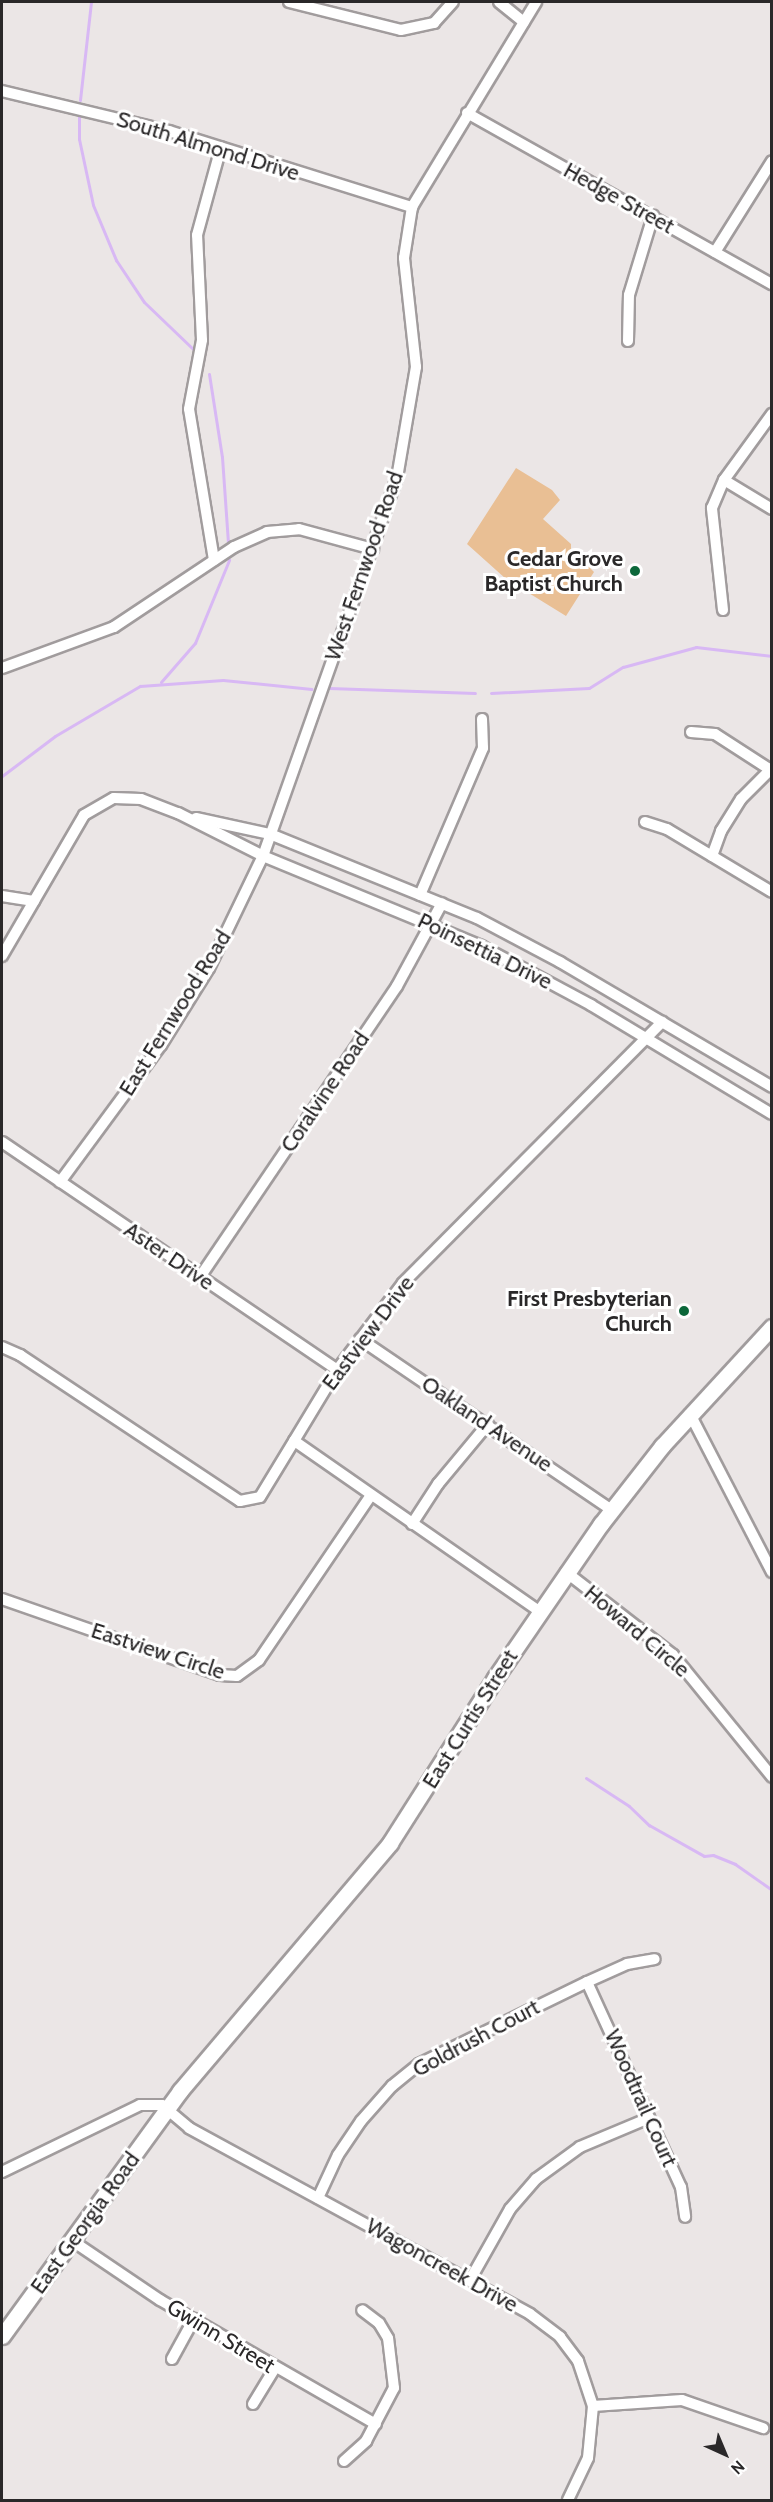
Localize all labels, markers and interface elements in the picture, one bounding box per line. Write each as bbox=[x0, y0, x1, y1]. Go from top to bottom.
street label: South Almond Drive bbox=[114, 106, 302, 186]
street label: Hedge Street bbox=[559, 157, 679, 239]
street label: West Fernwood Road bbox=[319, 468, 409, 664]
place label: Cedar Grove Baptist Church bbox=[484, 545, 623, 596]
marker: Cedar Grove Baptist Church bbox=[628, 564, 642, 578]
street label: Poinsettia Drive bbox=[414, 907, 556, 995]
street label: East Fernwood Road bbox=[113, 925, 237, 1101]
street label: Coralvine Road bbox=[275, 1027, 375, 1157]
street label: Aster Drive bbox=[119, 1216, 219, 1296]
street label: Eastview Drive bbox=[316, 1271, 420, 1395]
place label: First Presbyterian Church bbox=[507, 1285, 672, 1336]
marker: First Presbyterian Church bbox=[677, 1304, 691, 1318]
street label: Oakland Avenue bbox=[417, 1371, 557, 1477]
street label: Howard Circle bbox=[579, 1579, 695, 1683]
street label: Eastview Circle bbox=[88, 1617, 228, 1685]
street label: East Curtis Street bbox=[417, 1645, 523, 1793]
street label: Goldrush Court bbox=[408, 1994, 544, 2082]
street label: Woodtrail Court bbox=[599, 2025, 683, 2171]
street label: East Georgia Road bbox=[25, 2147, 145, 2299]
street label: Wagoncreek Drive bbox=[362, 2212, 522, 2318]
street label: Gwinn Street bbox=[162, 2293, 280, 2379]
north arrow bbox=[695, 2424, 755, 2484]
text: N bbox=[727, 2457, 749, 2478]

